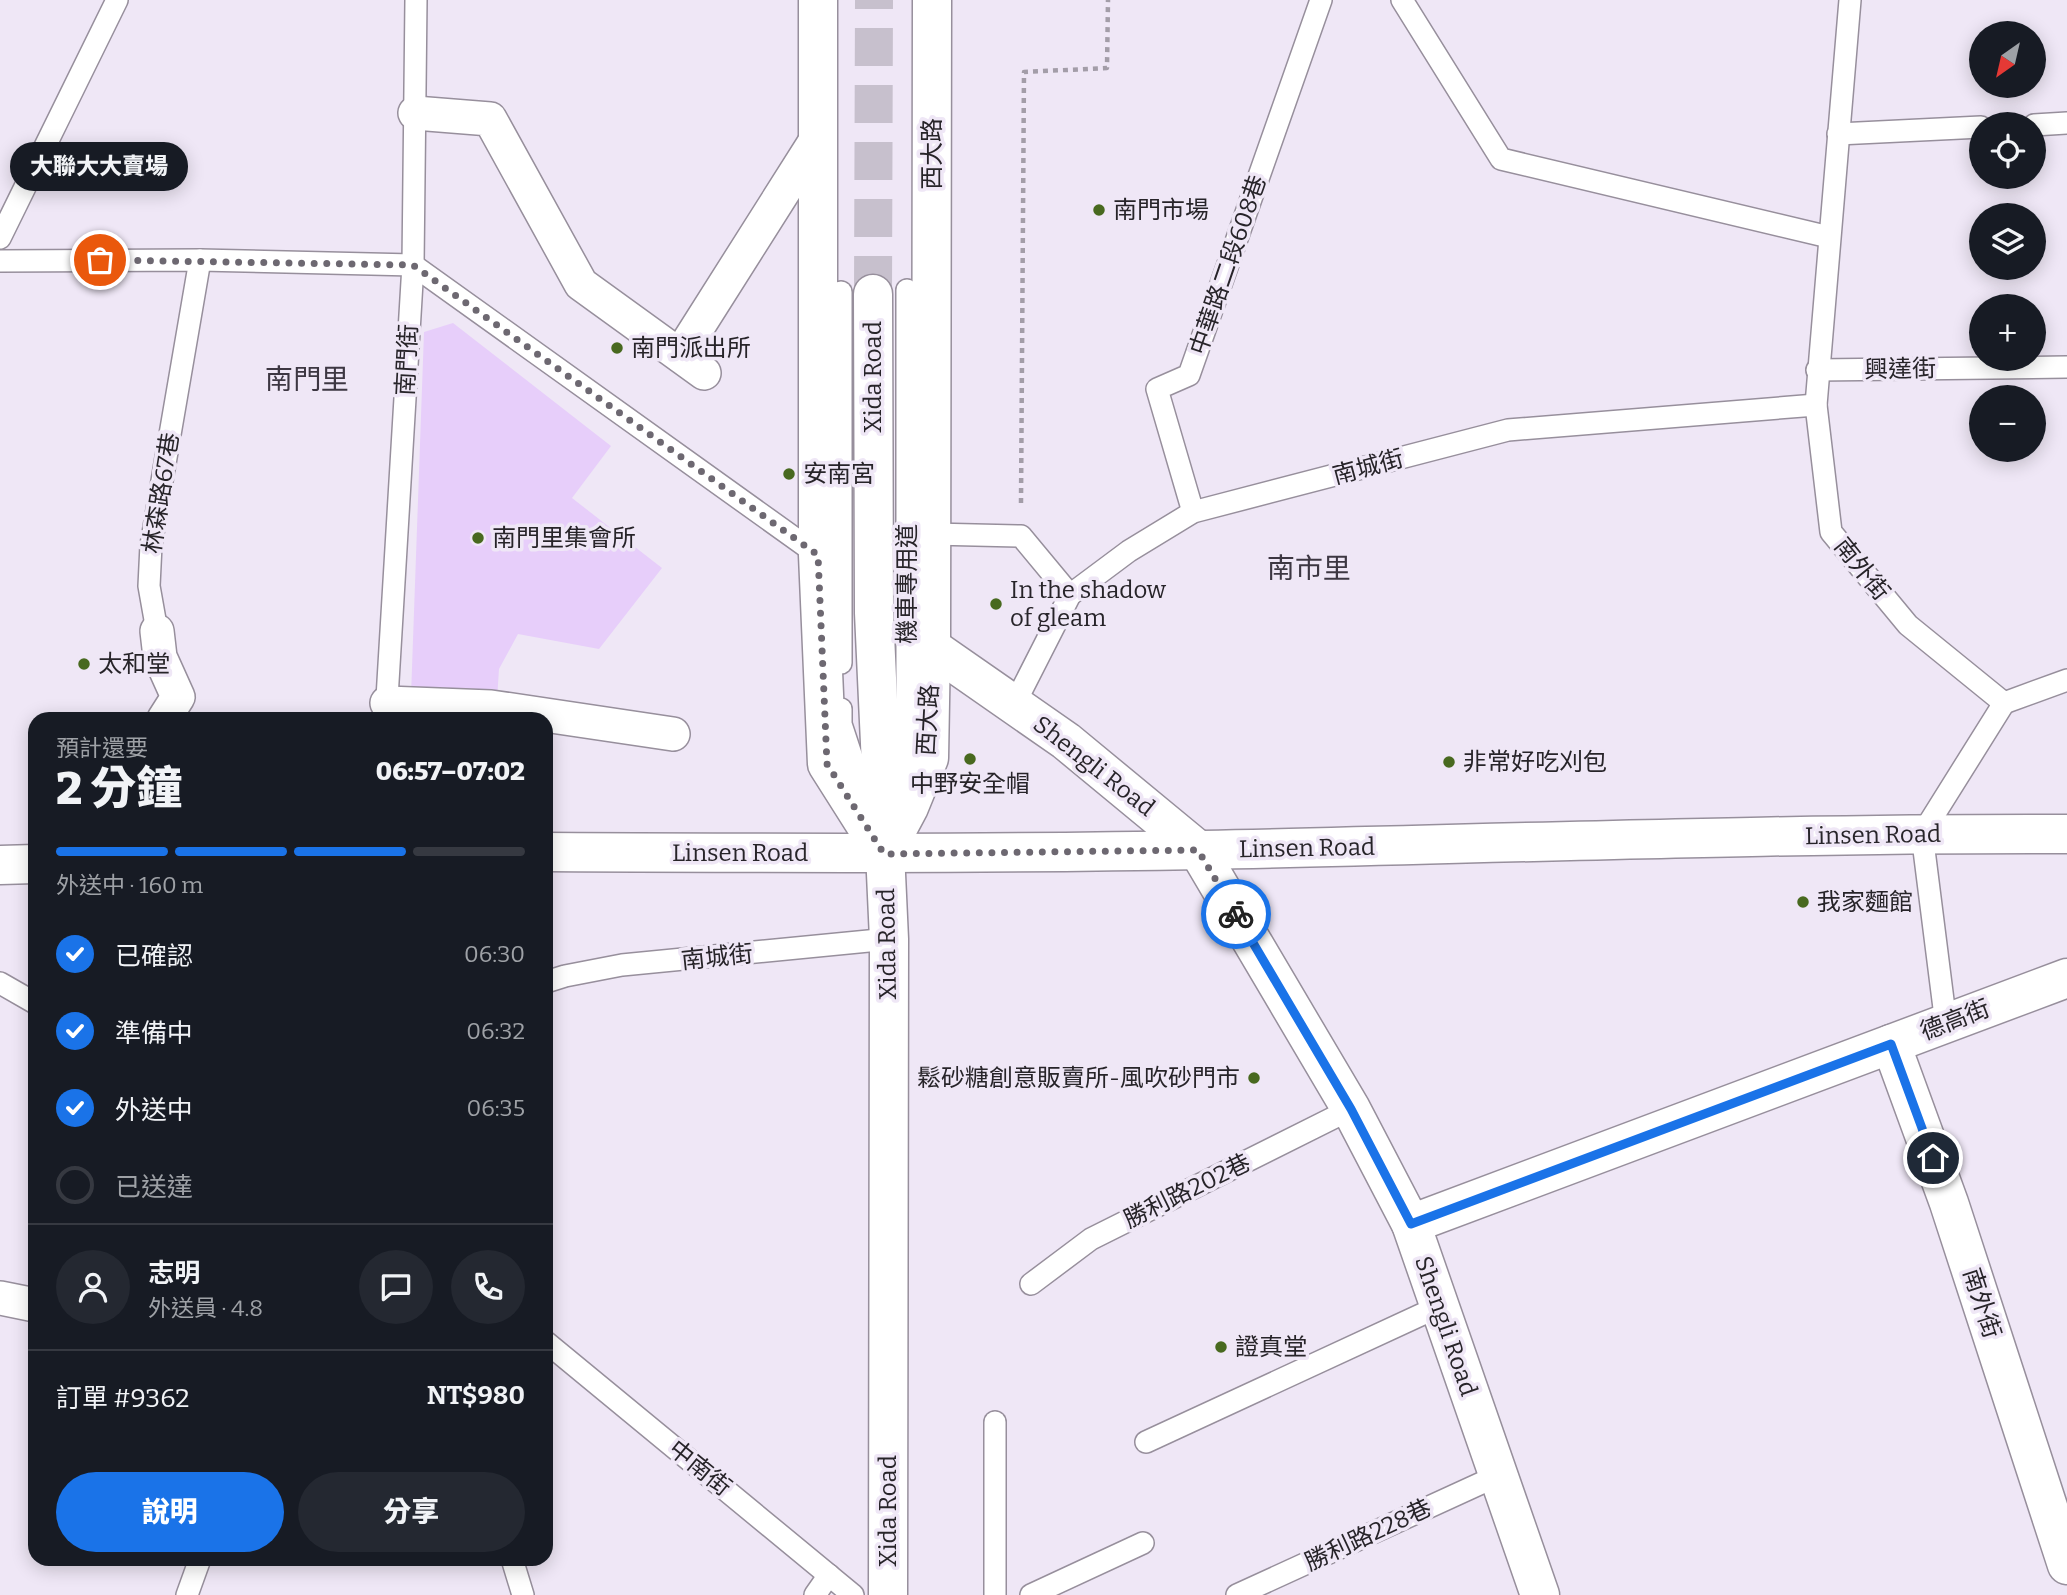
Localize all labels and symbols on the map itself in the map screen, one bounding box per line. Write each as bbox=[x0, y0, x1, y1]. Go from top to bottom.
north arrow bbox=[1969, 21, 2046, 98]
street label: 西大路 bbox=[918, 118, 946, 190]
callout: 大聯大大賣場 bbox=[11, 141, 189, 190]
street label: 中華路二段608巷 bbox=[1184, 172, 1272, 358]
place label: 南門市場 bbox=[1113, 196, 1209, 224]
marker: 南門市場 bbox=[1091, 202, 1107, 218]
pin bbox=[70, 230, 130, 290]
street label: Xida Road bbox=[859, 321, 887, 433]
street label: 南門街 bbox=[391, 323, 423, 397]
place label: 南門派出所 bbox=[631, 334, 751, 362]
marker: 南門派出所 bbox=[609, 340, 625, 356]
street label: 興達街 bbox=[1864, 354, 1936, 384]
district label: 南門里 bbox=[265, 363, 349, 396]
street label: 林森路67巷 bbox=[138, 431, 184, 555]
street label: 南城街 bbox=[1330, 444, 1406, 490]
place label: 安南宮 bbox=[803, 460, 875, 488]
marker: 安南宮 bbox=[781, 466, 797, 482]
place label: 南門里集會所 bbox=[492, 524, 636, 552]
street label: 機車專用道 bbox=[893, 524, 921, 644]
marker: 南門里集會所 bbox=[470, 530, 486, 546]
street label: 南外街 bbox=[1828, 532, 1896, 606]
district label: 南市里 bbox=[1267, 552, 1351, 585]
place label: In the shadow of gleam bbox=[1010, 576, 1167, 632]
marker: In the shadow of gleam bbox=[988, 596, 1004, 612]
place label: 太和堂 bbox=[98, 650, 170, 678]
marker: 太和堂 bbox=[76, 656, 92, 672]
street label: 西大路 bbox=[912, 683, 944, 757]
street label: Shengli Road bbox=[1028, 710, 1160, 822]
place label: 非常好吃刈包 bbox=[1463, 748, 1607, 776]
marker: 中野安全帽 bbox=[962, 751, 978, 767]
marker: 非常好吃刈包 bbox=[1441, 754, 1457, 770]
place label: 中野安全帽 bbox=[910, 770, 1030, 798]
street label: Linsen Road bbox=[1805, 820, 1941, 850]
street label: Linsen Road bbox=[1239, 833, 1375, 863]
street label: Linsen Road bbox=[672, 839, 808, 867]
courier bbox=[1201, 879, 1271, 949]
street label: Xida Road bbox=[872, 888, 902, 1000]
place label: 我家麵館 bbox=[1817, 888, 1913, 916]
marker: 我家麵館 bbox=[1795, 894, 1811, 910]
street label: 南城街 bbox=[680, 939, 754, 975]
street label: 德高街 bbox=[1916, 994, 1994, 1046]
place label: 鬆砂糖創意販賣所-風吹砂門市 bbox=[917, 1064, 1240, 1092]
marker: 鬆砂糖創意販賣所-風吹砂門市 bbox=[1246, 1070, 1262, 1086]
pin bbox=[1903, 1128, 1963, 1188]
street label: 勝利路202巷 bbox=[1119, 1148, 1255, 1234]
street label: Shengli Road bbox=[1409, 1252, 1483, 1400]
street label: 南外街 bbox=[1958, 1264, 2006, 1342]
place label: 證真堂 bbox=[1235, 1333, 1307, 1361]
marker: 證真堂 bbox=[1213, 1339, 1229, 1355]
street label: 中南街 bbox=[663, 1434, 737, 1502]
street label: Xida Road bbox=[874, 1455, 902, 1567]
street label: 勝利路228巷 bbox=[1300, 1493, 1436, 1577]

